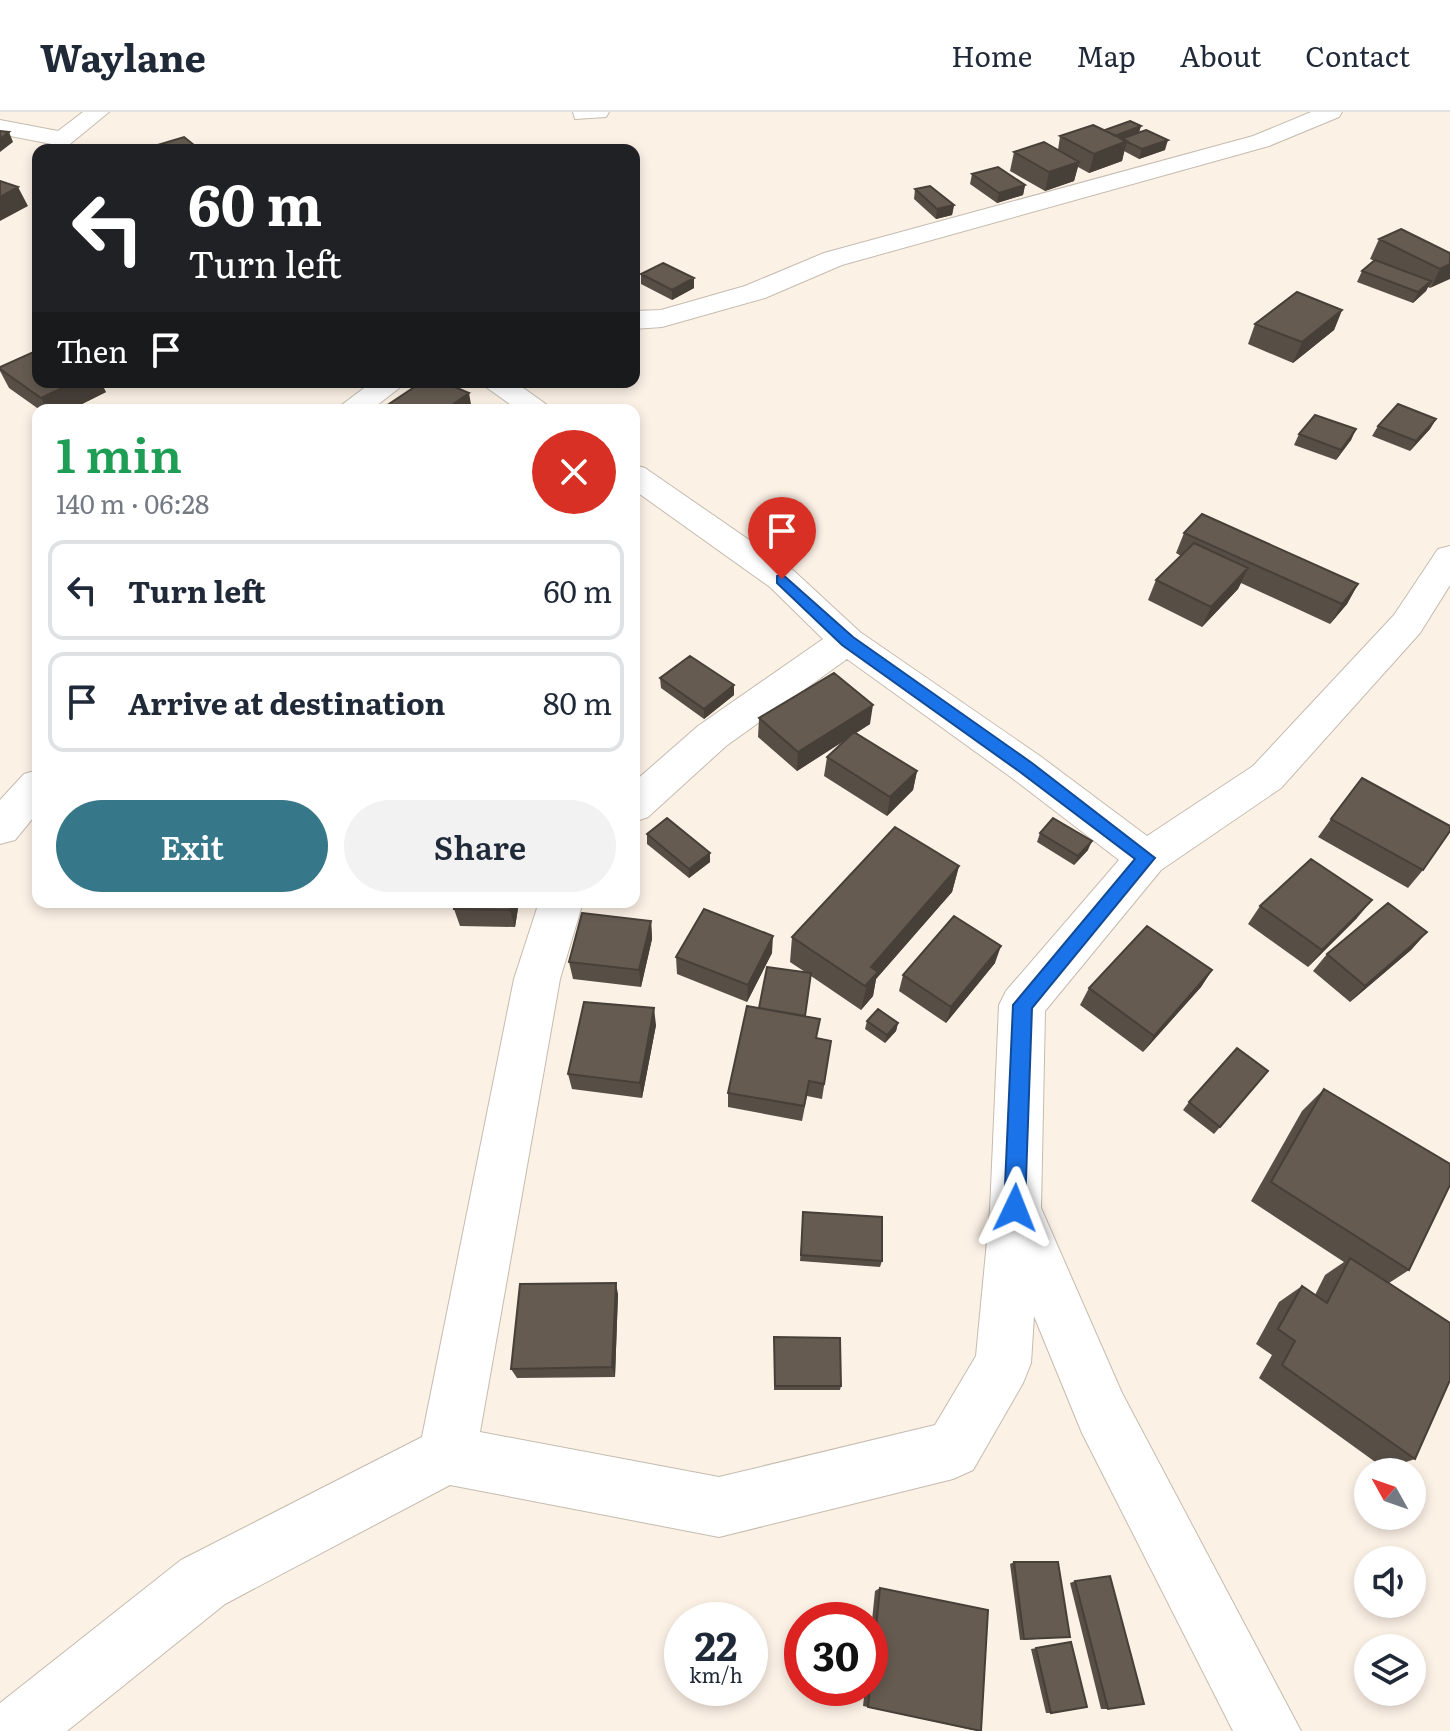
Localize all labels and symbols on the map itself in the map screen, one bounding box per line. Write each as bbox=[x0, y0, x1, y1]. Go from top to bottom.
pin bbox=[748, 497, 816, 579]
position arrow bbox=[973, 1166, 1057, 1250]
north arrow bbox=[1354, 1458, 1426, 1530]
speed limit sign: 30 bbox=[784, 1602, 888, 1706]

